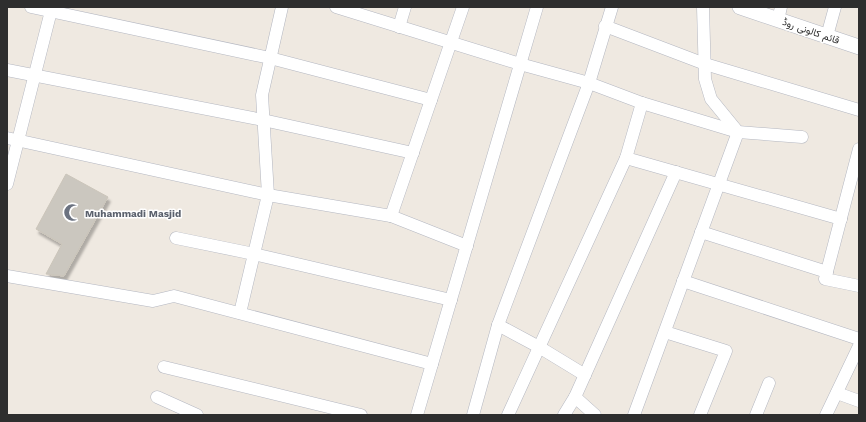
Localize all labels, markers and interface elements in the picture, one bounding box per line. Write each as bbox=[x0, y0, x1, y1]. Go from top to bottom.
street label: قائم کالونی روڈ bbox=[781, 16, 841, 47]
mosque icon: Muhammadi Masjid bbox=[62, 203, 82, 223]
place label: Muhammadi Masjid bbox=[85, 208, 181, 219]

